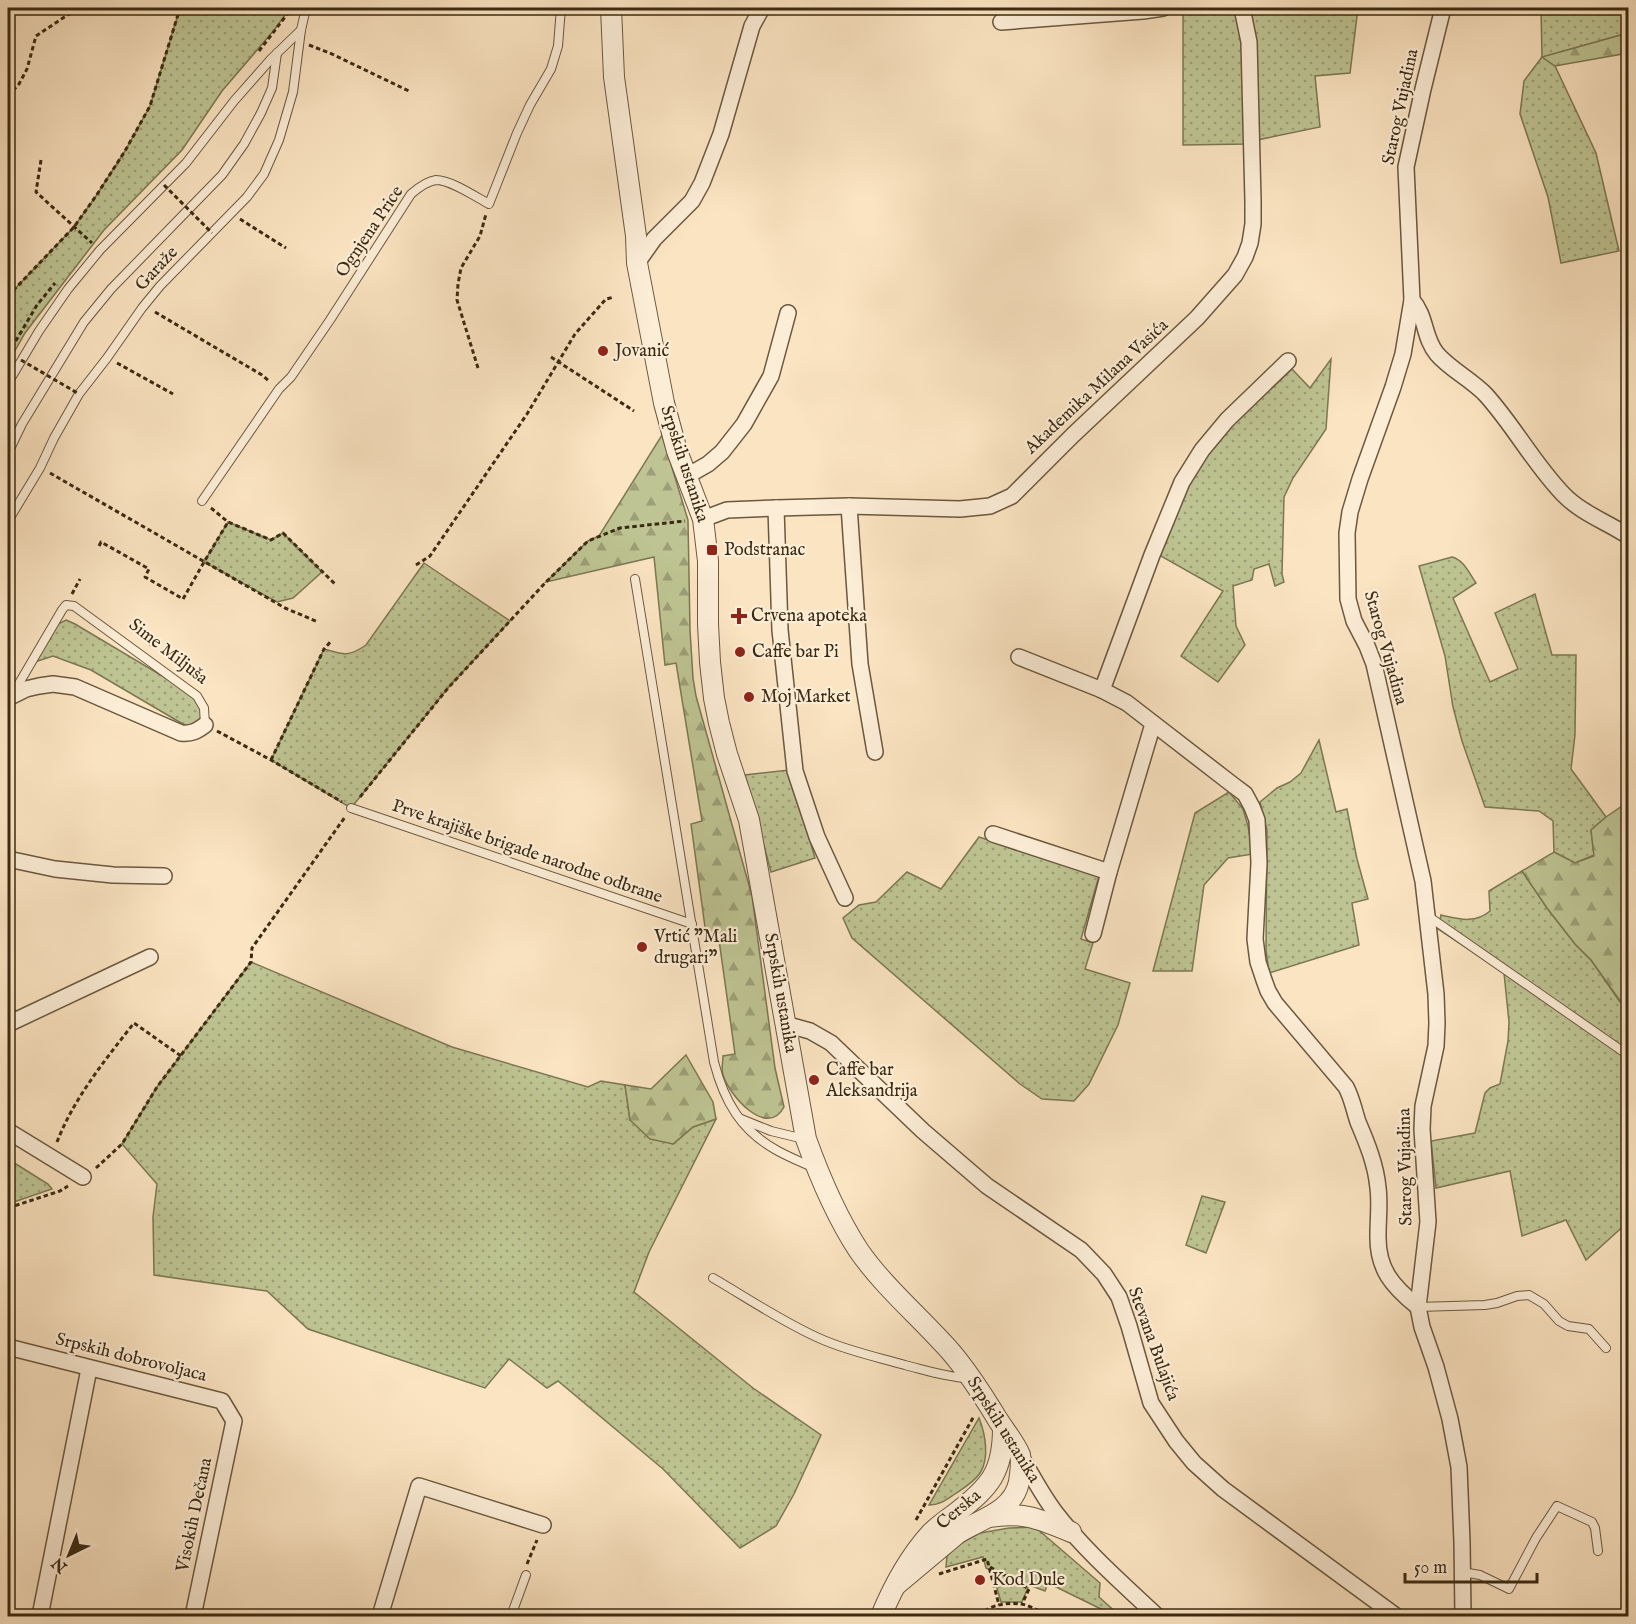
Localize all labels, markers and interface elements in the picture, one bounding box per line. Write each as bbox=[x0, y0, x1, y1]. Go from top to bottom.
street label: Starog Vujadina bbox=[1378, 47, 1425, 167]
street label: Ognjena Price bbox=[331, 182, 409, 282]
street label: Garaže bbox=[130, 242, 184, 296]
street label: Akademika Milana Vasića bbox=[1020, 314, 1174, 460]
place label: Jovanić bbox=[613, 340, 669, 363]
marker: Jovanić bbox=[596, 344, 610, 358]
street label: Srpskih ustanika bbox=[654, 403, 714, 525]
place label: Podstranac bbox=[724, 539, 806, 562]
marker: Podstranac bbox=[705, 543, 719, 557]
street label: Starog Vujadina bbox=[1358, 588, 1412, 708]
place label: Crvena apoteka bbox=[751, 605, 867, 628]
marker: Crvena apoteka bbox=[732, 609, 746, 623]
street label: Sime Miljuša bbox=[124, 614, 212, 690]
place label: Caffe bar Pi bbox=[752, 641, 839, 664]
marker: Caffe bar Pi bbox=[733, 645, 747, 659]
place label: Moj Market bbox=[761, 686, 851, 709]
marker: Moj Market bbox=[742, 690, 756, 704]
street label: Prve krajiške brigade narodne odbrane bbox=[389, 795, 665, 909]
place label: Vrtić "Mali drugari" bbox=[653, 926, 738, 970]
street label: Srpskih ustanika bbox=[758, 931, 802, 1055]
marker: Vrtić "Mali drugari" bbox=[635, 940, 649, 954]
place label: Caffe bar Aleksandrija bbox=[825, 1059, 918, 1103]
marker: Caffe bar Aleksandrija bbox=[807, 1073, 821, 1087]
street label: Starog Vujadina bbox=[1393, 1108, 1419, 1226]
street label: Stevana Bulajića bbox=[1122, 1284, 1184, 1404]
street label: Srpskih dobrovoljaca bbox=[53, 1328, 209, 1388]
street label: Srpskih ustanika bbox=[961, 1372, 1045, 1488]
street label: Visokih Dečana bbox=[171, 1456, 218, 1575]
street label: Cerska bbox=[932, 1485, 986, 1535]
north arrow bbox=[39, 1525, 99, 1585]
scale bar bbox=[1405, 1546, 1537, 1584]
text: N bbox=[48, 1552, 73, 1577]
text: 50 m bbox=[1414, 1557, 1447, 1580]
place label: Kod Dule bbox=[992, 1569, 1065, 1592]
marker: Kod Dule bbox=[973, 1573, 987, 1587]

